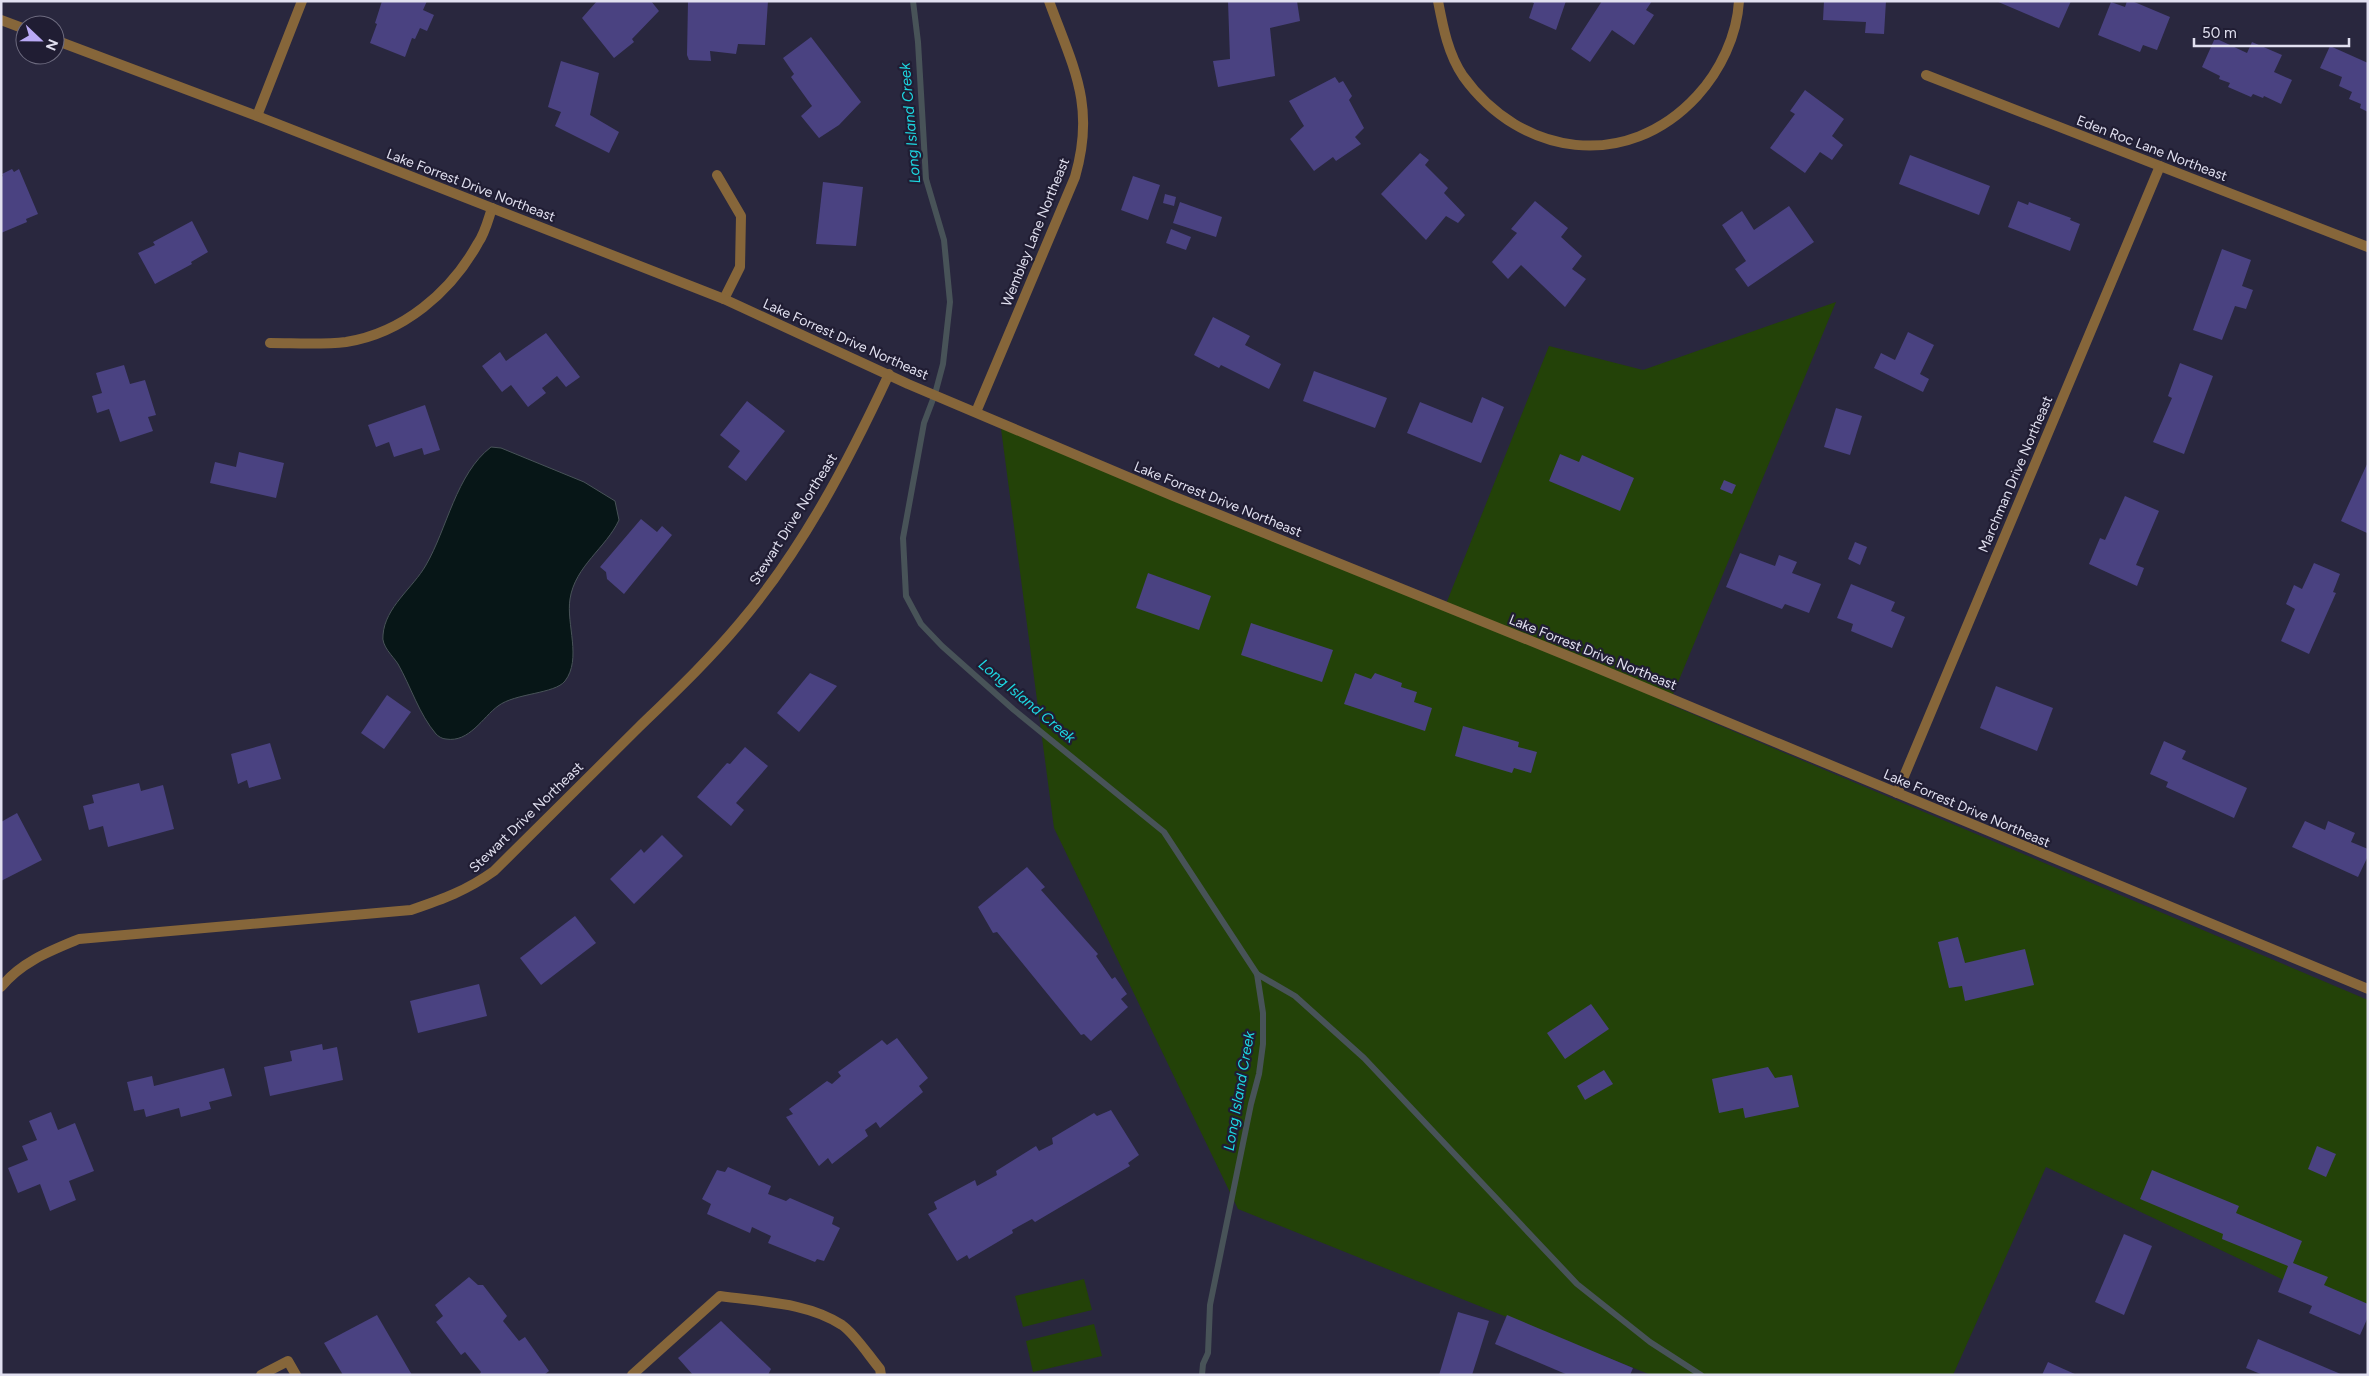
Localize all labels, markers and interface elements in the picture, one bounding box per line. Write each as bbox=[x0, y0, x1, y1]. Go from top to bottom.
north arrow bbox=[15, 15, 65, 65]
scale bar bbox=[2194, 15, 2349, 47]
text: 50 m bbox=[2202, 24, 2237, 42]
text: N bbox=[42, 36, 61, 53]
water label: Long Island Creek bbox=[896, 61, 924, 184]
street label: Eden Roc Lane Northeast bbox=[2074, 112, 2230, 185]
street label: Lake Forrest Drive Northeast bbox=[384, 145, 558, 226]
street label: Wembley Lane Northeast bbox=[998, 155, 1073, 309]
street label: Lake Forrest Drive Northeast bbox=[760, 295, 931, 384]
street label: Marchman Drive Northeast bbox=[1975, 393, 2056, 555]
street label: Stewart Drive Northeast bbox=[746, 450, 841, 588]
street label: Lake Forrest Drive Northeast bbox=[1131, 458, 1304, 541]
street label: Lake Forrest Drive Northeast bbox=[1506, 611, 1679, 694]
water label: Long Island Creek bbox=[975, 655, 1080, 747]
street label: Stewart Drive Northeast bbox=[466, 758, 587, 876]
street label: Lake Forrest Drive Northeast bbox=[1881, 766, 2053, 851]
water label: Long Island Creek bbox=[1220, 1029, 1259, 1152]

